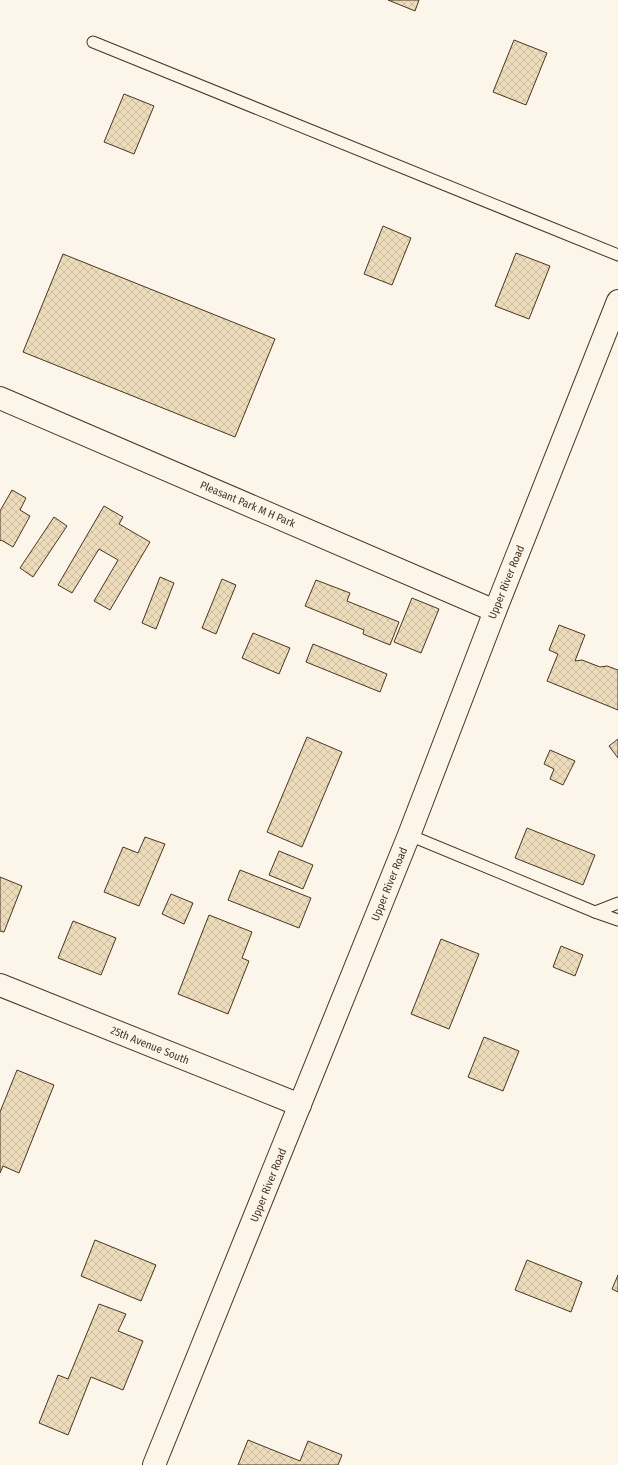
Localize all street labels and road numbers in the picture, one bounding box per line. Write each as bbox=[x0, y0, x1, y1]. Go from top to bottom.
street label: Pleasant Park M H Park bbox=[198, 478, 298, 531]
street label: Upper River Road bbox=[486, 543, 527, 621]
street label: Upper River Road bbox=[369, 845, 410, 923]
street label: 25th Avenue South bbox=[109, 1024, 191, 1067]
street label: Upper River Road bbox=[248, 1146, 289, 1224]

